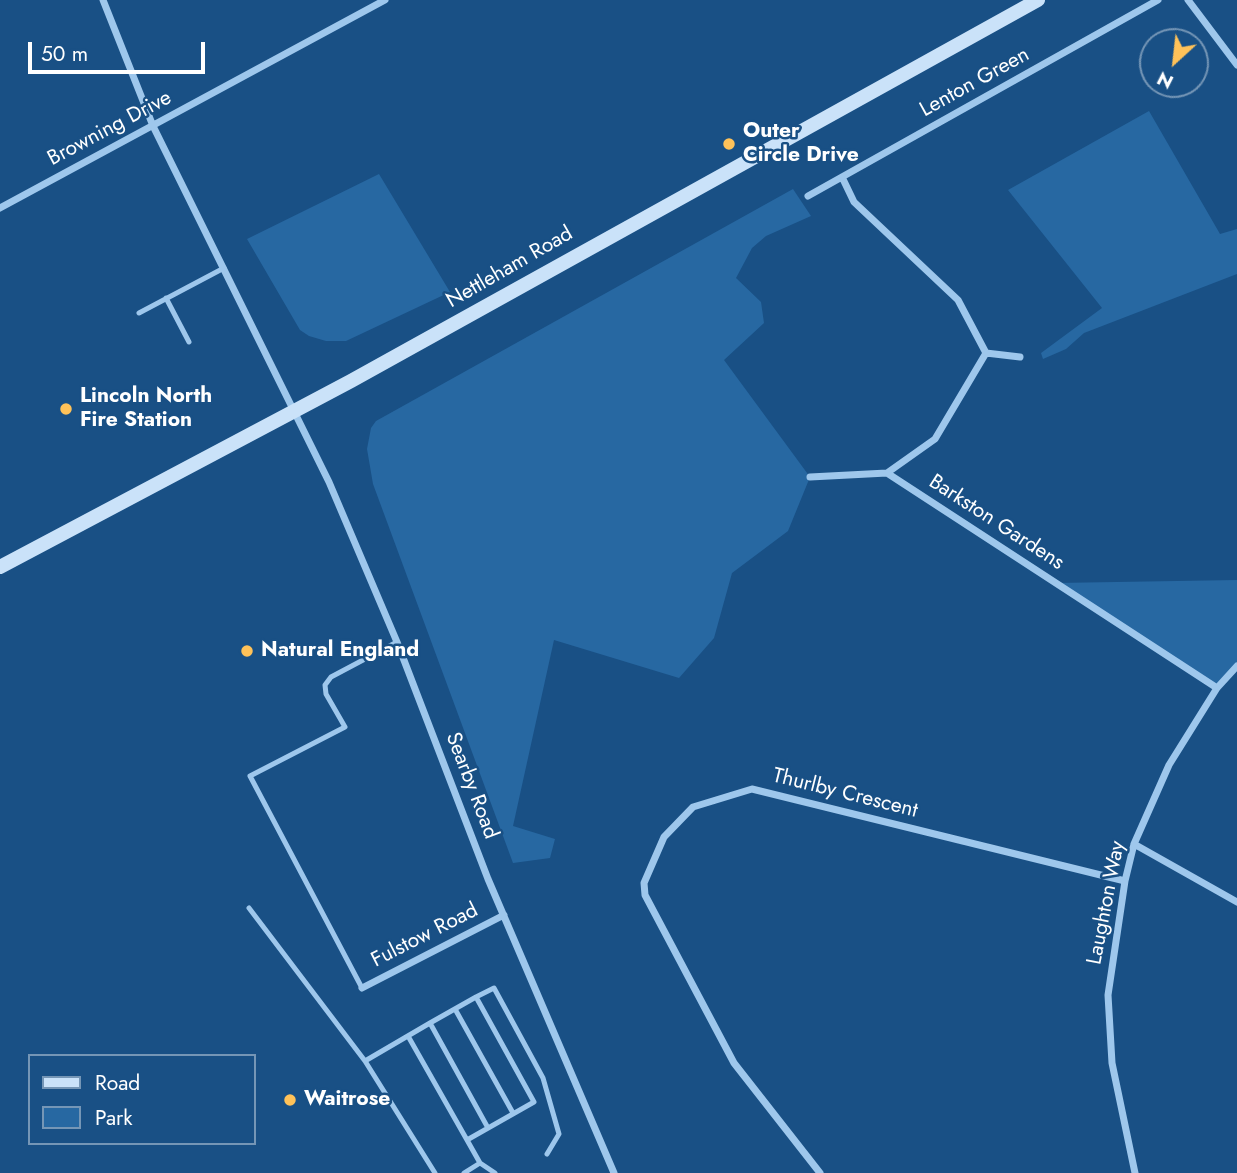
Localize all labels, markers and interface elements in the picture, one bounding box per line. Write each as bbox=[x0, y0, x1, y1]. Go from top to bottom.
scale bar bbox=[32, 28, 208, 72]
north arrow bbox=[1139, 28, 1209, 98]
text: 50 m bbox=[41, 39, 88, 69]
street label: Lenton Green bbox=[916, 43, 1034, 123]
text: N bbox=[1152, 65, 1178, 96]
street label: Browning Drive bbox=[44, 86, 176, 172]
place label: Outer Circle Drive bbox=[743, 119, 859, 169]
marker: Outer Circle Drive bbox=[721, 136, 737, 152]
street label: Nettleham Road bbox=[442, 222, 578, 314]
place label: Lincoln North Fire Station bbox=[80, 384, 212, 434]
marker: Lincoln North Fire Station bbox=[58, 401, 74, 417]
street label: Barkston Gardens bbox=[924, 470, 1068, 576]
place label: Natural England bbox=[261, 638, 419, 664]
marker: Natural England bbox=[239, 643, 255, 659]
street label: Searby Road bbox=[439, 729, 503, 843]
street label: Thurlby Crescent bbox=[770, 764, 920, 824]
street label: Laughton Way bbox=[1083, 839, 1131, 967]
street label: Fulstow Road bbox=[367, 898, 483, 974]
legend bbox=[28, 1054, 256, 1145]
text: Road bbox=[95, 1068, 140, 1098]
place label: Waitrose bbox=[304, 1087, 390, 1113]
marker: Waitrose bbox=[282, 1092, 298, 1108]
text: Park bbox=[95, 1103, 132, 1133]

